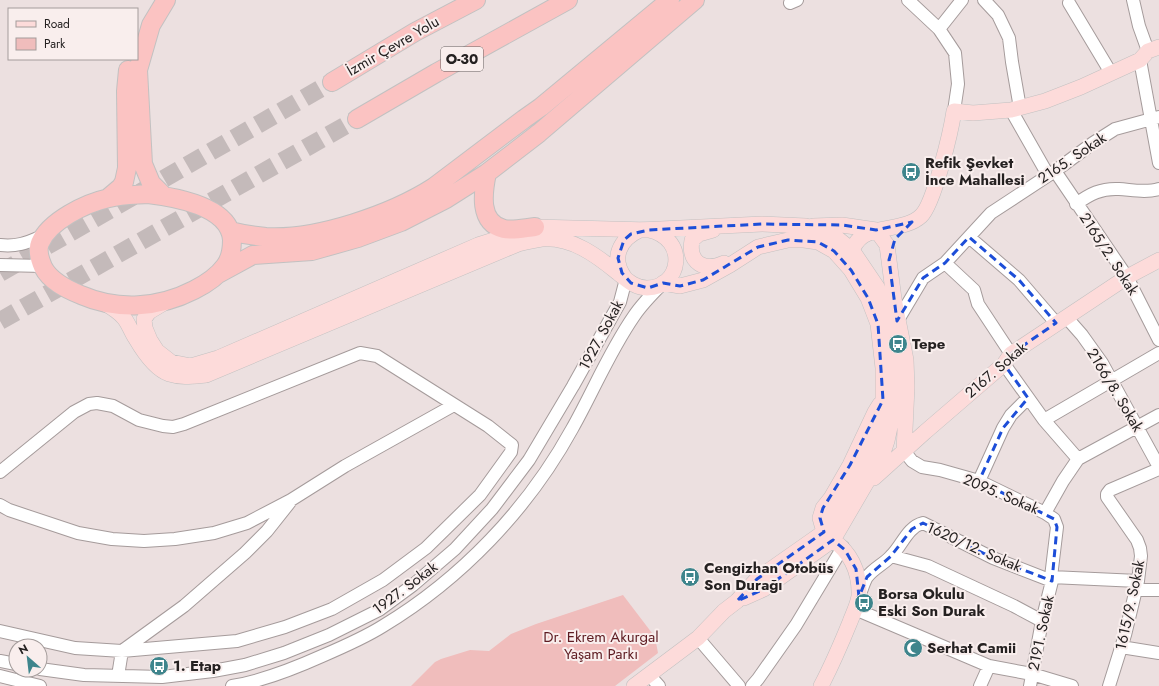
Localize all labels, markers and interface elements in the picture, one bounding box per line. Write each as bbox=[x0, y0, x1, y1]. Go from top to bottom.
legend bbox=[8, 8, 138, 60]
street label: İzmir Çevre Yolu bbox=[343, 11, 443, 81]
text: Road bbox=[44, 15, 70, 33]
text: Park bbox=[44, 35, 66, 53]
road number: O-30 bbox=[441, 47, 483, 71]
street label: 2165. Sokak bbox=[1033, 127, 1111, 189]
place label: Refik Şevket İnce Mahallesi bbox=[925, 152, 1025, 191]
bus stop icon: Refik Şevket İnce Mahallesi bbox=[900, 161, 922, 183]
street label: 2165/2. Sokak bbox=[1074, 208, 1144, 300]
street label: 1927. Sokak bbox=[573, 296, 629, 374]
bus stop icon: Tepe bbox=[887, 333, 909, 355]
place label: Tepe bbox=[912, 333, 946, 355]
street label: 2167. Sokak bbox=[960, 336, 1032, 403]
street label: 2166/8. Sokak bbox=[1081, 344, 1149, 436]
street label: 2095. Sokak bbox=[960, 468, 1043, 520]
street label: 1620/12. Sokak bbox=[923, 516, 1025, 578]
street label: 1927. Sokak bbox=[368, 556, 442, 620]
place label: Cengizhan Otobüs Son Durağı bbox=[704, 557, 833, 596]
street label: 1615/9. Sokak bbox=[1110, 557, 1150, 652]
bus stop icon: Cengizhan Otobüs Son Durağı bbox=[679, 566, 701, 588]
place label: Borsa Okulu Eski Son Durak bbox=[878, 583, 985, 622]
bus stop icon: Borsa Okulu Eski Son Durak bbox=[853, 592, 875, 614]
street label: 2191. Sokak bbox=[1022, 593, 1060, 673]
park label: Dr. Ekrem Akurgal Yaşam Parkı bbox=[543, 626, 659, 665]
mosque icon: Serhat Camii bbox=[902, 637, 924, 659]
place label: Serhat Camii bbox=[927, 637, 1016, 659]
north arrow bbox=[8, 638, 48, 678]
text: N bbox=[16, 640, 31, 658]
bus stop icon: 1. Etap bbox=[148, 655, 170, 677]
place label: 1. Etap bbox=[173, 655, 221, 677]

